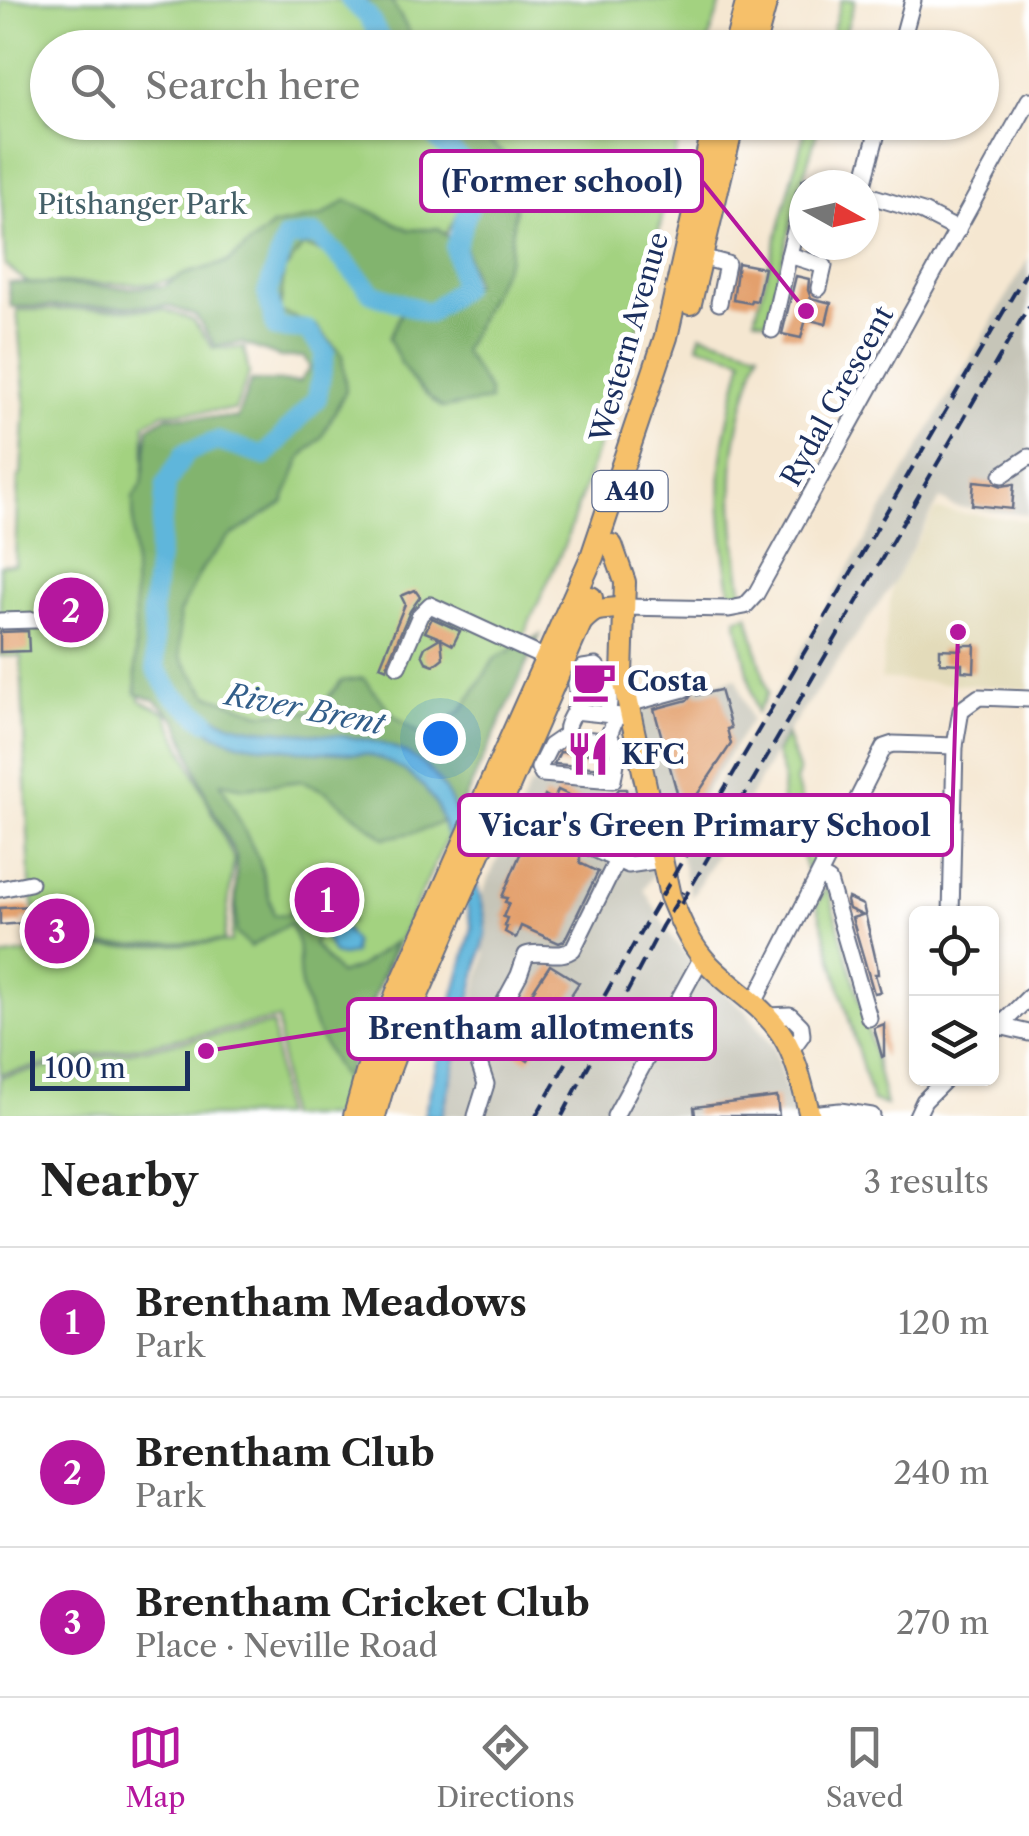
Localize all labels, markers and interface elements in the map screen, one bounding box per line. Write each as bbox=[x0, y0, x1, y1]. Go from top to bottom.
search box bbox=[30, 30, 999, 140]
icon: search bbox=[65, 58, 120, 113]
text: Search here bbox=[145, 62, 360, 109]
callout: (Former school) bbox=[421, 151, 702, 211]
text: (Former school) bbox=[441, 163, 683, 200]
north arrow bbox=[789, 170, 879, 260]
park label: Pitshanger Park bbox=[38, 187, 248, 221]
street label: Western Avenue bbox=[583, 228, 675, 447]
street label: Rydal Crescent bbox=[773, 300, 901, 492]
road number: A40 bbox=[592, 471, 668, 511]
pin: 2 bbox=[38, 572, 104, 648]
cafe icon: Costa bbox=[570, 657, 618, 705]
place label: Costa bbox=[627, 664, 708, 698]
water label: River Brent bbox=[220, 675, 389, 743]
your location bbox=[415, 713, 466, 764]
restaurant icon: KFC bbox=[564, 730, 612, 778]
place label: KFC bbox=[621, 737, 685, 771]
callout: Vicar's Green Primary School bbox=[459, 795, 952, 855]
text: Vicar's Green Primary School bbox=[478, 807, 931, 844]
pin: 1 bbox=[294, 862, 360, 938]
pin: 3 bbox=[24, 894, 90, 968]
map controls bbox=[909, 906, 999, 1086]
button: locate bbox=[909, 906, 999, 996]
button: layers bbox=[909, 996, 999, 1086]
callout: Brentham allotments bbox=[348, 999, 715, 1059]
text: Brentham allotments bbox=[368, 1010, 694, 1047]
scale bar bbox=[30, 1046, 190, 1090]
text: 100 m bbox=[45, 1051, 126, 1085]
text: Nearby bbox=[40, 1155, 198, 1207]
text: 3 results bbox=[863, 1162, 989, 1201]
text: Brentham Meadows bbox=[135, 1279, 527, 1326]
text: 1 bbox=[65, 1303, 80, 1342]
text: 120 m bbox=[899, 1303, 989, 1342]
text: Park bbox=[135, 1326, 205, 1365]
text: Brentham Club bbox=[135, 1429, 435, 1476]
text: 2 bbox=[63, 1453, 82, 1492]
text: 240 m bbox=[893, 1453, 989, 1492]
text: Park bbox=[135, 1476, 205, 1515]
text: Brentham Cricket Club bbox=[135, 1579, 590, 1626]
text: 3 bbox=[63, 1603, 82, 1642]
text: 270 m bbox=[896, 1603, 989, 1642]
text: Place · Neville Road bbox=[135, 1626, 438, 1665]
tab: Map bbox=[125, 1720, 186, 1814]
tab: Directions bbox=[436, 1720, 575, 1814]
tab: Saved bbox=[826, 1720, 904, 1814]

